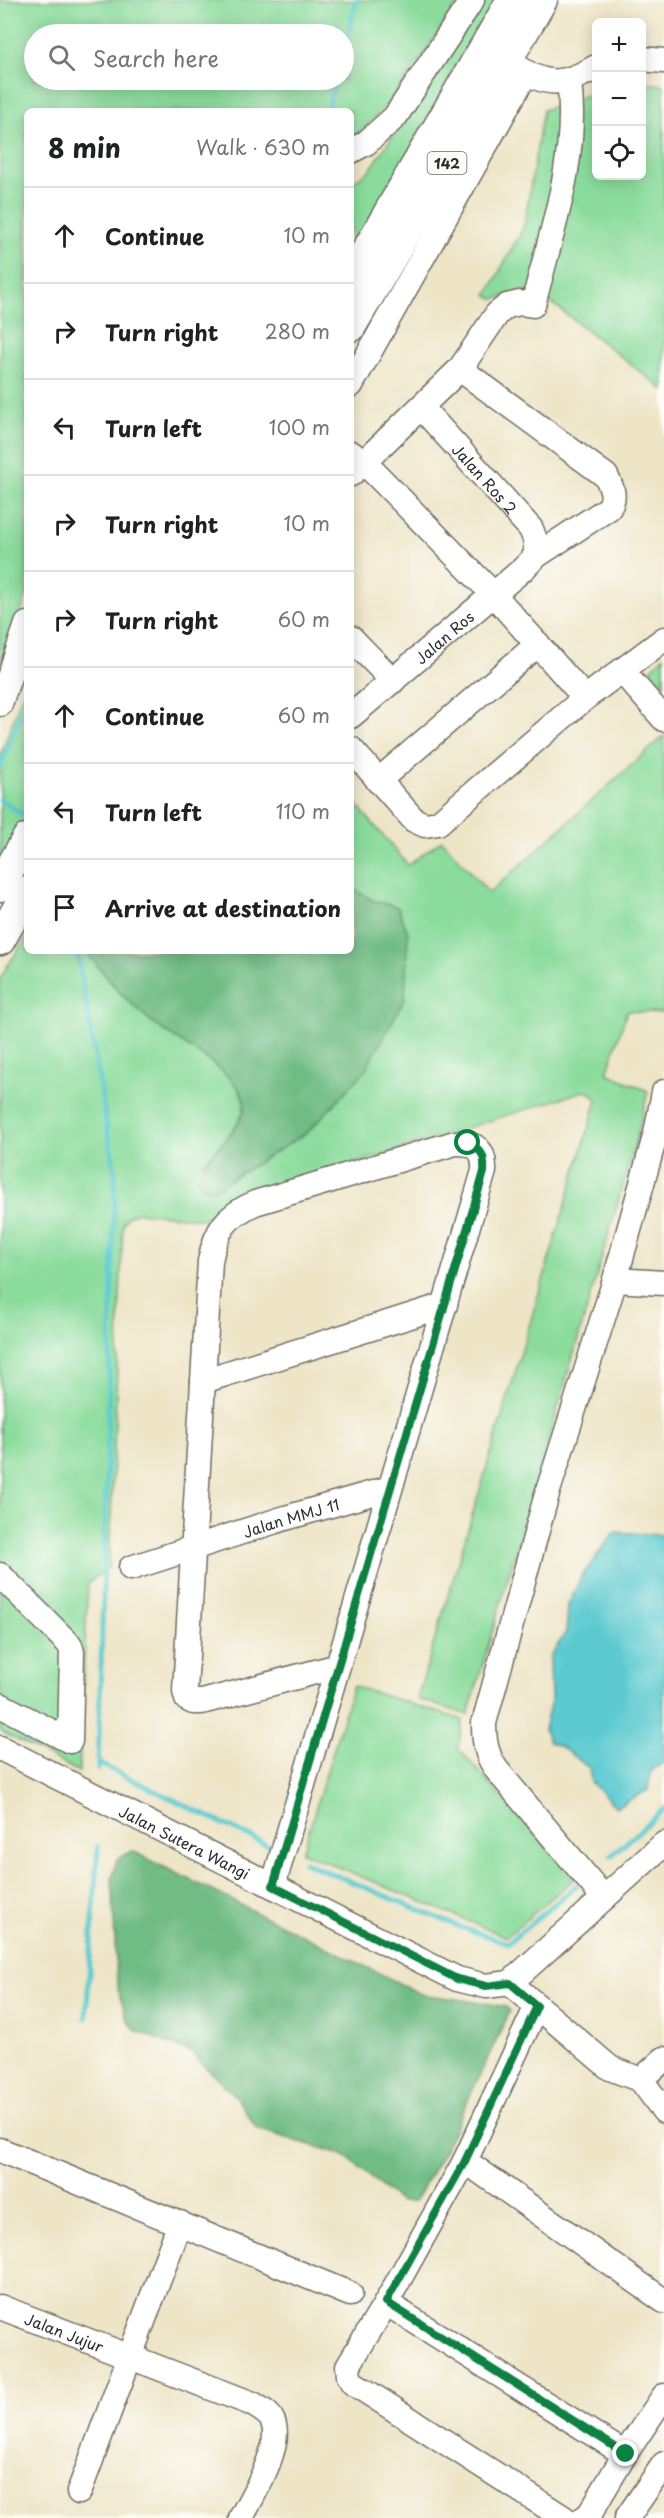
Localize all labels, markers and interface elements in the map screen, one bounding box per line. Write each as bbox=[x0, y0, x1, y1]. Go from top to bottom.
map controls bbox=[592, 18, 646, 180]
button: + bbox=[592, 18, 646, 72]
search box bbox=[24, 24, 354, 90]
icon: search bbox=[45, 41, 78, 74]
text: Search here bbox=[93, 41, 219, 74]
button: − bbox=[592, 72, 646, 126]
button: locate bbox=[592, 126, 646, 180]
text: 8 min bbox=[48, 128, 121, 167]
text: Walk · 630 m bbox=[196, 132, 330, 162]
road number: 142 bbox=[428, 152, 466, 174]
icon: ahead bbox=[48, 219, 81, 252]
text: Continue bbox=[105, 219, 204, 252]
text: 10 m bbox=[283, 220, 330, 250]
icon: right bbox=[48, 315, 81, 348]
text: Turn right bbox=[105, 315, 218, 348]
text: 280 m bbox=[265, 316, 330, 346]
icon: left bbox=[48, 411, 81, 444]
text: Turn left bbox=[105, 411, 202, 444]
text: 100 m bbox=[269, 412, 330, 442]
street label: Jalan Ros 2 bbox=[447, 438, 523, 518]
icon: right bbox=[48, 507, 81, 540]
text: Turn right bbox=[105, 507, 218, 540]
text: 10 m bbox=[283, 508, 330, 538]
icon: right bbox=[48, 603, 81, 636]
text: Turn right bbox=[105, 603, 218, 636]
text: 60 m bbox=[278, 604, 330, 634]
street label: Jalan Ros bbox=[409, 605, 478, 669]
icon: ahead bbox=[48, 699, 81, 732]
text: Continue bbox=[105, 699, 204, 732]
text: 60 m bbox=[278, 700, 330, 730]
icon: left bbox=[48, 795, 81, 828]
text: Turn left bbox=[105, 795, 202, 828]
text: 110 m bbox=[276, 796, 330, 826]
icon: arrive bbox=[48, 891, 81, 924]
text: Arrive at destination bbox=[105, 891, 341, 924]
route start bbox=[454, 1129, 480, 1155]
street label: Jalan MMJ 11 bbox=[240, 1492, 342, 1542]
street label: Jalan Sutera Wangi bbox=[115, 1799, 254, 1884]
street label: Jalan Jujur bbox=[22, 2306, 107, 2357]
route end bbox=[612, 2440, 638, 2466]

